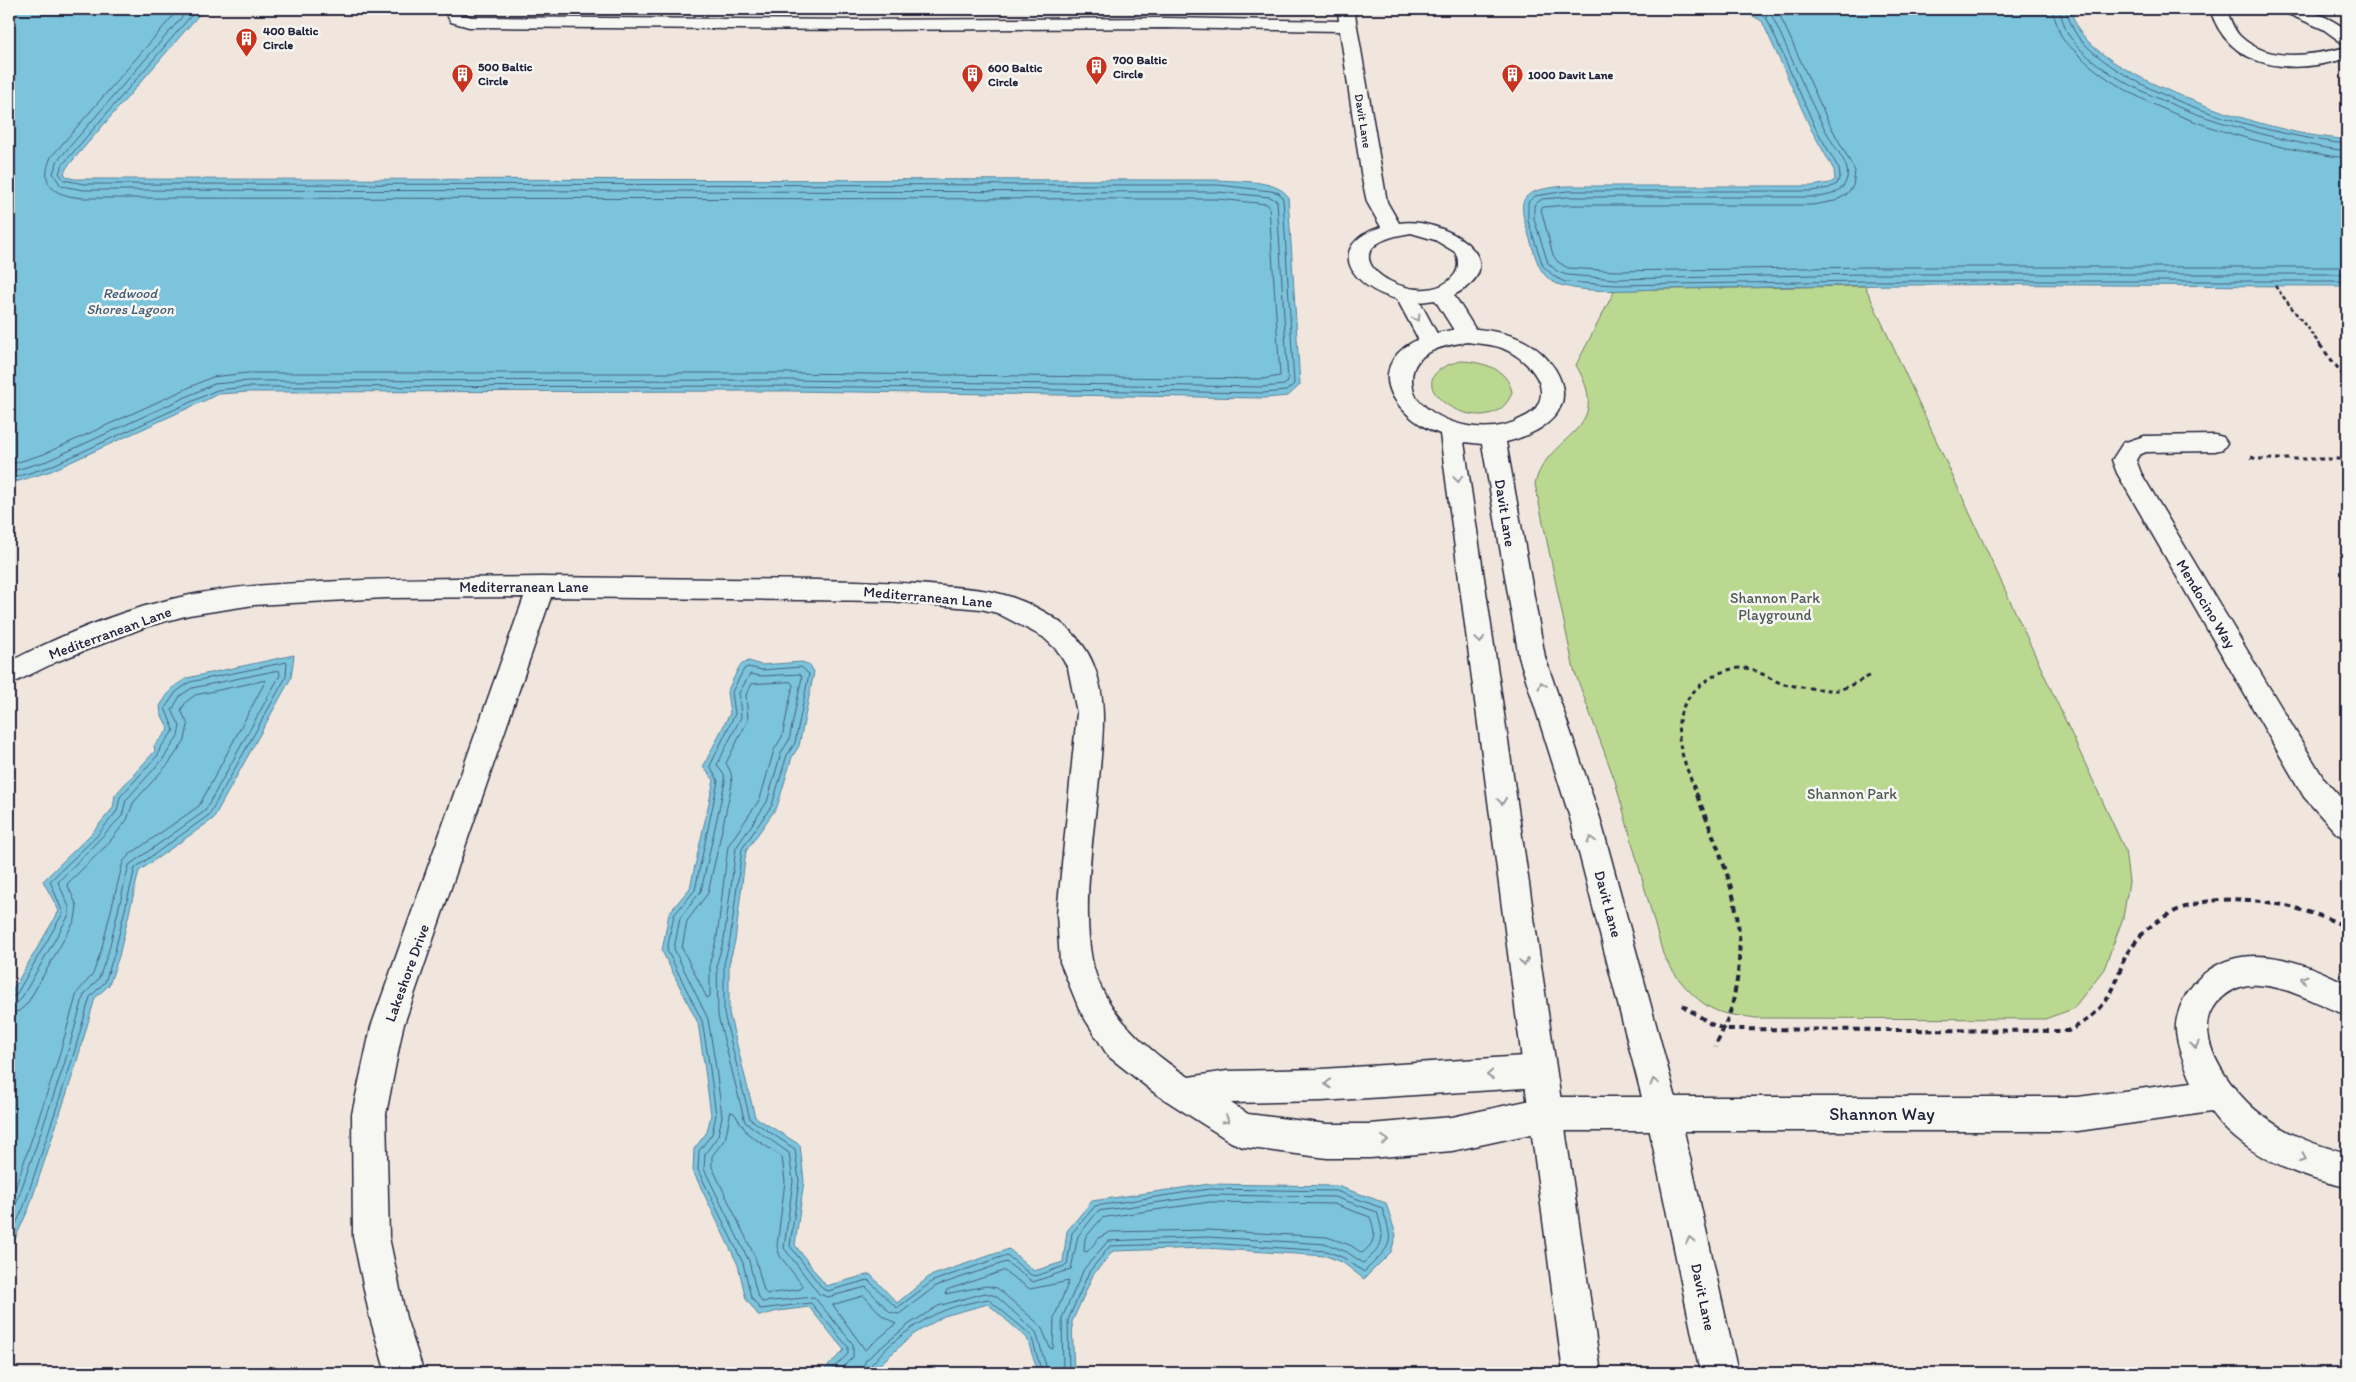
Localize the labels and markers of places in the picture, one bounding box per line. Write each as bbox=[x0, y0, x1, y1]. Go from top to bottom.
place label: 400 Baltic Circle bbox=[263, 24, 319, 52]
building icon: 400 Baltic Circle bbox=[235, 26, 259, 57]
place label: 700 Baltic Circle bbox=[1112, 53, 1167, 81]
building icon: 700 Baltic Circle bbox=[1085, 55, 1109, 86]
place label: 500 Baltic Circle bbox=[478, 60, 533, 88]
place label: 600 Baltic Circle bbox=[988, 61, 1043, 89]
building icon: 500 Baltic Circle bbox=[450, 62, 474, 93]
building icon: 600 Baltic Circle bbox=[960, 63, 984, 94]
building icon: 1000 Davit Lane bbox=[1500, 63, 1524, 94]
place label: 1000 Davit Lane bbox=[1528, 68, 1613, 82]

